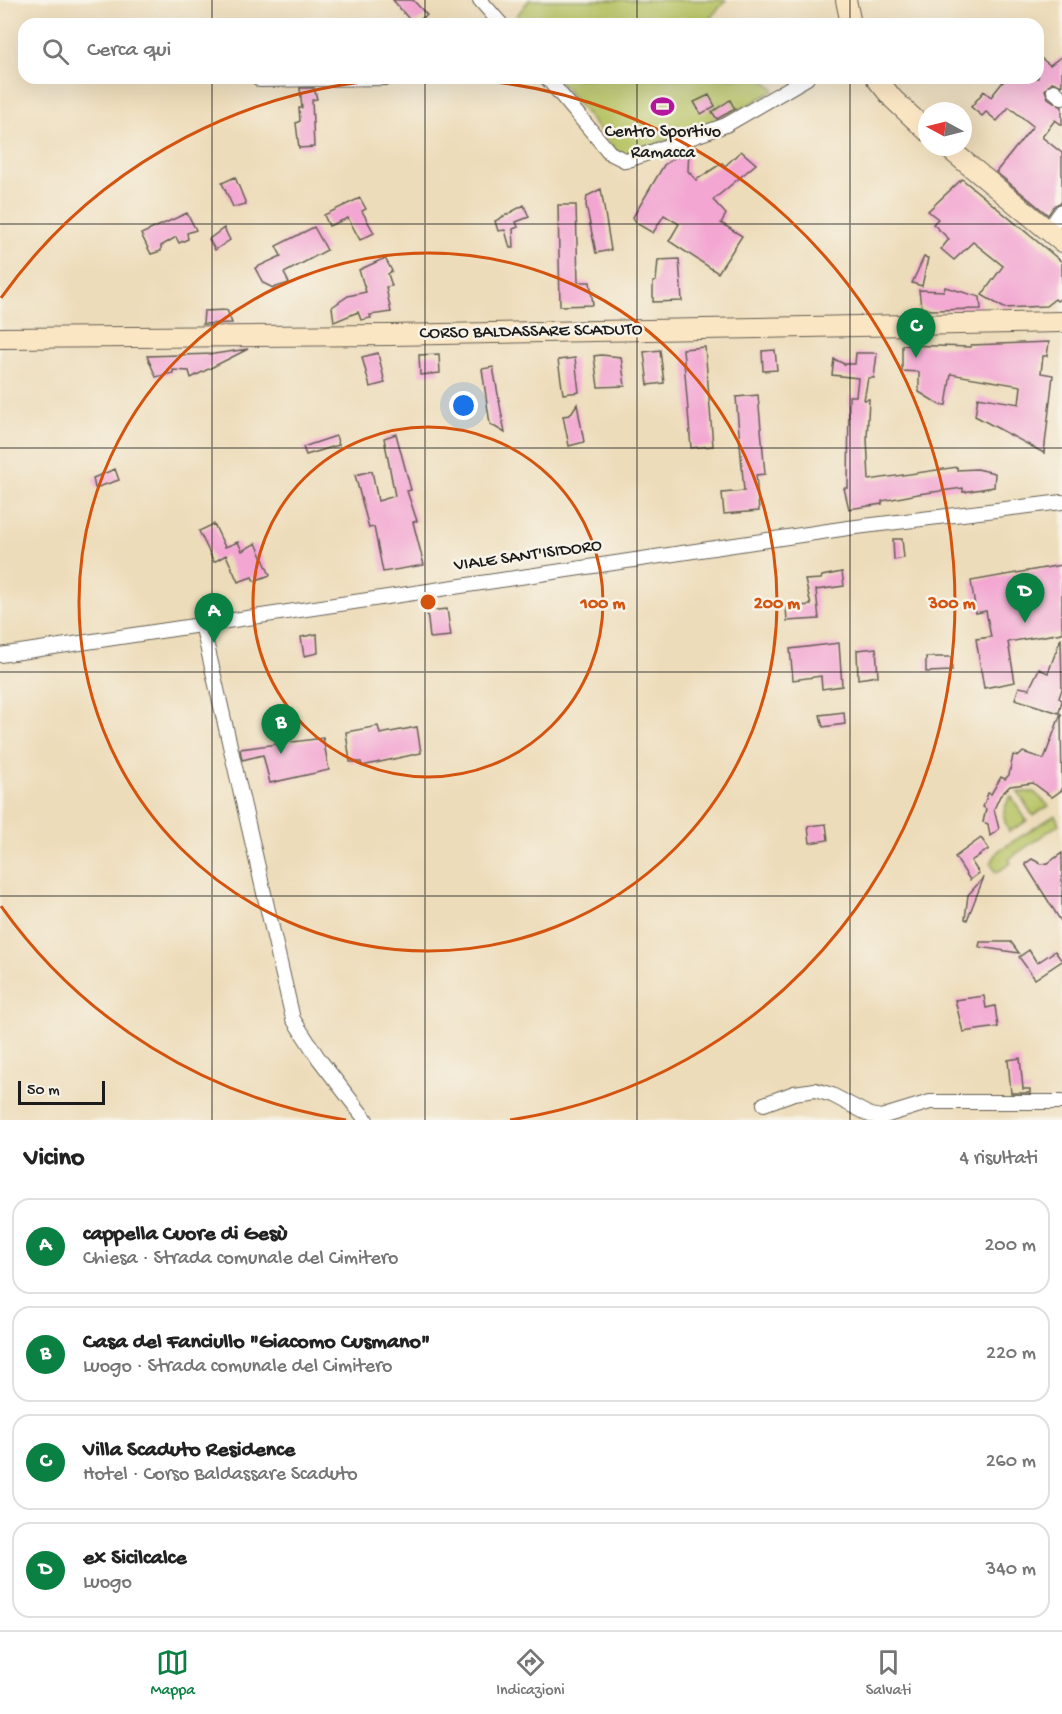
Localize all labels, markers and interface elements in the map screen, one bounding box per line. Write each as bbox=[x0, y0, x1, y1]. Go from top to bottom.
search box bbox=[18, 18, 1044, 84]
icon: search bbox=[39, 35, 72, 68]
text: Cerca qui bbox=[87, 38, 171, 64]
sports icon: Centro Sportivo Ramacca bbox=[650, 93, 676, 119]
north arrow bbox=[918, 102, 972, 156]
place label: Centro Sportivo Ramacca bbox=[605, 122, 721, 164]
pin: C bbox=[896, 308, 936, 358]
street label: CORSO BALDASSARE SCADUTO bbox=[419, 320, 643, 344]
your location bbox=[449, 391, 478, 420]
street label: VIALE SANT'ISIDORO bbox=[452, 535, 603, 577]
pin: D bbox=[1006, 574, 1044, 623]
centre of rings bbox=[418, 592, 438, 612]
pin: A bbox=[194, 594, 234, 643]
text: 100 m bbox=[580, 594, 626, 615]
text: 200 m bbox=[754, 594, 800, 615]
text: 300 m bbox=[928, 594, 976, 615]
pin: B bbox=[262, 704, 300, 754]
scale bar bbox=[18, 1078, 105, 1106]
text: 50 m bbox=[27, 1082, 60, 1101]
text: Vicino bbox=[24, 1144, 84, 1175]
text: 4 risultati bbox=[959, 1148, 1038, 1171]
text: cappella Cuore di Gesù bbox=[83, 1222, 287, 1248]
text: A bbox=[40, 1235, 51, 1258]
text: 200 m bbox=[985, 1235, 1036, 1258]
text: Chiesa · Strada comunale del Cimitero bbox=[83, 1248, 398, 1271]
text: Casa del Fanciullo "Giacomo Cusmano" bbox=[83, 1330, 430, 1356]
text: B bbox=[40, 1343, 51, 1366]
text: 220 m bbox=[986, 1343, 1036, 1366]
text: Luogo · Strada comunale del Cimitero bbox=[83, 1356, 392, 1379]
text: Villa Scaduto Residence bbox=[83, 1438, 295, 1464]
text: C bbox=[40, 1451, 51, 1474]
text: 260 m bbox=[986, 1451, 1036, 1474]
text: Hotel · Corso Baldassare Scaduto bbox=[83, 1464, 358, 1487]
text: ex Sicilcalce bbox=[83, 1546, 187, 1572]
text: D bbox=[39, 1559, 52, 1582]
text: 340 m bbox=[986, 1559, 1036, 1582]
text: Luogo bbox=[83, 1572, 132, 1595]
tab: Mappa bbox=[151, 1646, 195, 1701]
tab: Indicazioni bbox=[496, 1646, 565, 1701]
tab: Salvati bbox=[866, 1646, 911, 1701]

